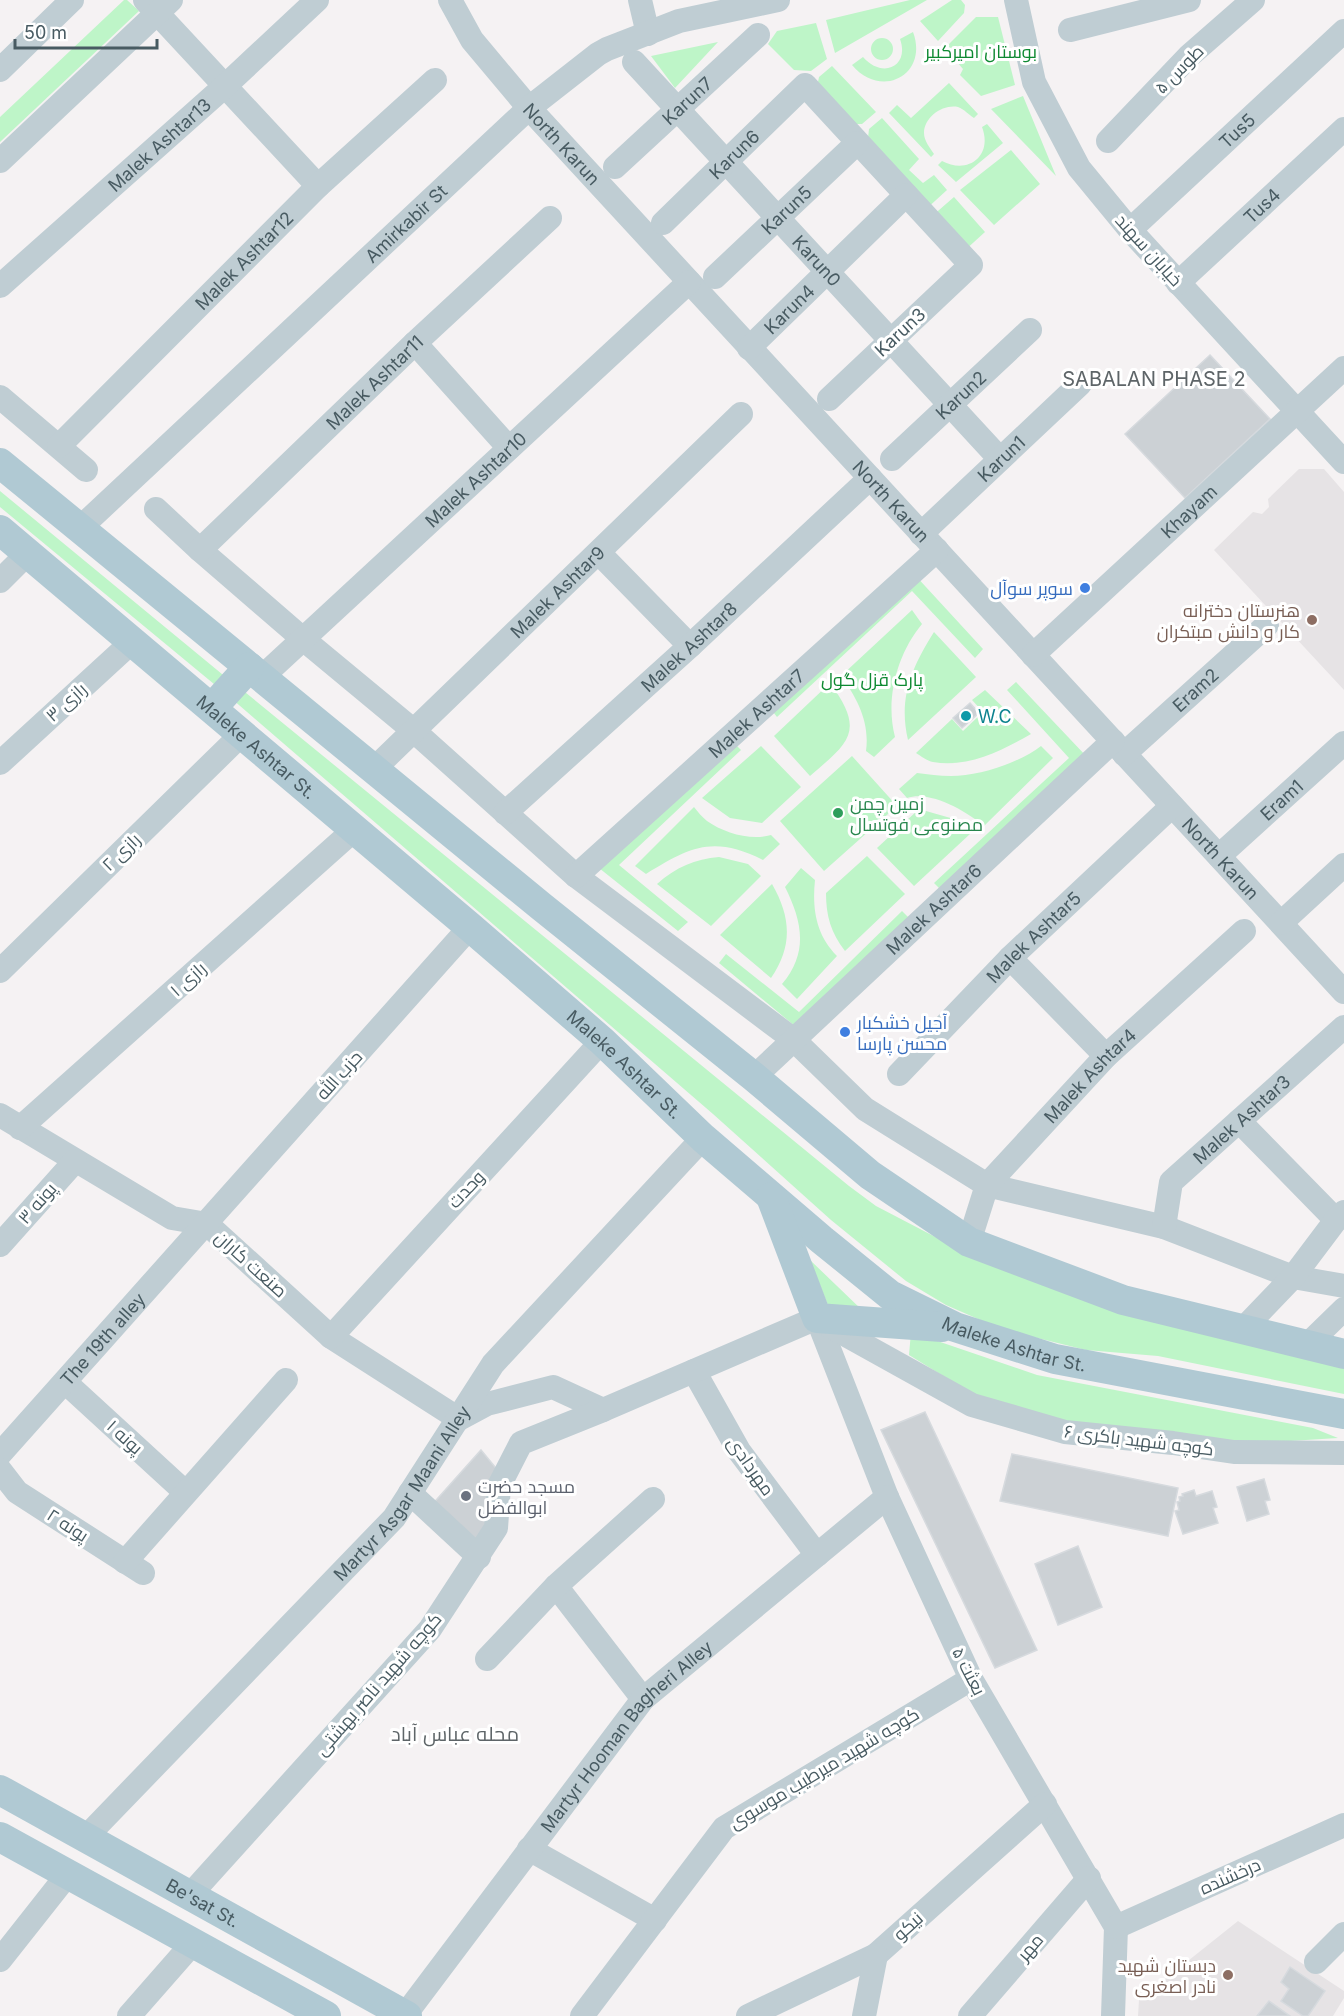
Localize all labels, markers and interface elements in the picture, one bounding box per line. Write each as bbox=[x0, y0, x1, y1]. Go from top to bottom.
scale bar bbox=[15, 12, 158, 50]
text: 50 m bbox=[24, 22, 67, 43]
street label: طوس ۵ bbox=[1150, 40, 1209, 99]
park label: بوستان امیرکبیر bbox=[924, 41, 1037, 63]
street label: Karun7 bbox=[658, 72, 716, 129]
street label: Malek Ashtar13 bbox=[104, 93, 215, 196]
street label: North Karun bbox=[519, 99, 605, 189]
street label: Tus5 bbox=[1215, 109, 1259, 152]
street label: Karun6 bbox=[705, 125, 763, 183]
street label: Amirkabir St bbox=[360, 180, 451, 267]
street label: Karun5 bbox=[757, 181, 816, 238]
street label: Tus4 bbox=[1239, 183, 1284, 227]
street label: Malek Ashtar12 bbox=[191, 207, 297, 314]
street label: خیابان سهند bbox=[1111, 210, 1187, 291]
street label: Karun0 bbox=[788, 231, 846, 290]
street label: Karun4 bbox=[760, 280, 819, 338]
street label: Karun3 bbox=[870, 303, 930, 361]
street label: Malek Ashtar11 bbox=[322, 331, 427, 434]
street label: Karun2 bbox=[931, 366, 990, 423]
district label: SABALAN PHASE 2 bbox=[1062, 367, 1246, 391]
street label: Malek Ashtar10 bbox=[421, 427, 531, 531]
street label: Karun1 bbox=[973, 431, 1029, 486]
street label: North Karun bbox=[849, 456, 934, 546]
street label: Khayam bbox=[1157, 480, 1221, 542]
street label: Malek Ashtar9 bbox=[506, 541, 609, 642]
place label: سوپر سوآل bbox=[990, 578, 1073, 601]
marker: سوپر سوآل bbox=[1078, 581, 1092, 595]
street label: Malek Ashtar8 bbox=[636, 597, 741, 696]
place label: هنرستان دخترانه کار و دانش مبتکران bbox=[1157, 600, 1300, 643]
marker: هنرستان دخترانه کار و دانش مبتکران bbox=[1305, 613, 1319, 627]
street label: Eram2 bbox=[1168, 664, 1223, 716]
street label: Malek Ashtar7 bbox=[704, 665, 809, 762]
park label: پارک قزل گول bbox=[821, 669, 923, 692]
street label: رازی ۳ bbox=[41, 678, 91, 727]
street label: Maleke Ashtar St. bbox=[193, 691, 321, 803]
place label: W.C bbox=[978, 706, 1012, 727]
marker: W.C bbox=[959, 709, 973, 723]
street label: Eram1 bbox=[1256, 775, 1307, 824]
place label: زمین چمن مصنوعی فوتسال bbox=[850, 793, 983, 836]
marker: زمین چمن مصنوعی فوتسال bbox=[831, 806, 845, 820]
street label: North Karun bbox=[1178, 813, 1264, 903]
street label: رازی ۲ bbox=[98, 829, 145, 876]
street label: Malek Ashtar6 bbox=[882, 859, 986, 959]
street label: Malek Ashtar5 bbox=[982, 887, 1085, 987]
street label: رازی ۱ bbox=[166, 957, 211, 1001]
street label: Maleke Ashtar St. bbox=[563, 1005, 687, 1123]
place label: آجیل خشکبار محسن پارسا bbox=[856, 1012, 948, 1056]
street label: Malek Ashtar4 bbox=[1039, 1024, 1140, 1127]
marker: آجیل خشکبار محسن پارسا bbox=[838, 1025, 852, 1039]
street label: حزب الله bbox=[311, 1046, 367, 1104]
street label: Malek Ashtar3 bbox=[1189, 1070, 1294, 1168]
street label: وحدت bbox=[443, 1166, 489, 1213]
street label: پونه ۳ bbox=[13, 1178, 62, 1229]
street label: صنعت کاران bbox=[210, 1226, 291, 1302]
street label: The 19th alley bbox=[56, 1288, 149, 1390]
street label: Maleke Ashtar St. bbox=[939, 1312, 1088, 1375]
street label: Martyr Asgar Maani Alley bbox=[329, 1401, 474, 1585]
street label: پونه ۱ bbox=[101, 1415, 147, 1460]
street label: کوچه شهید باکری ۶ bbox=[1063, 1420, 1215, 1462]
street label: مهردادی bbox=[722, 1432, 779, 1500]
place label: مسجد حضرت ابوالفضل bbox=[478, 1476, 575, 1519]
marker: مسجد حضرت ابوالفضل bbox=[459, 1489, 473, 1503]
street label: پونه ۲ bbox=[42, 1504, 93, 1548]
street label: کوچه شهید ناصر بهشتی bbox=[310, 1608, 447, 1761]
street label: Martyr Hooman Bagheri Alley bbox=[536, 1636, 716, 1836]
street label: بعثت ۵ bbox=[948, 1643, 990, 1699]
street label: کوچه شهید میرطیب موسوی bbox=[725, 1703, 924, 1835]
district label: محله عباس آباد bbox=[391, 1722, 519, 1747]
street label: درخشنده bbox=[1196, 1853, 1264, 1900]
street label: Be'sat St. bbox=[162, 1874, 243, 1931]
street label: نیکو bbox=[889, 1907, 928, 1945]
street label: مهر bbox=[1012, 1929, 1048, 1966]
place label: دبستان شهید نادر اصغری bbox=[1118, 1955, 1216, 1998]
marker: دبستان شهید نادر اصغری bbox=[1221, 1968, 1235, 1982]

